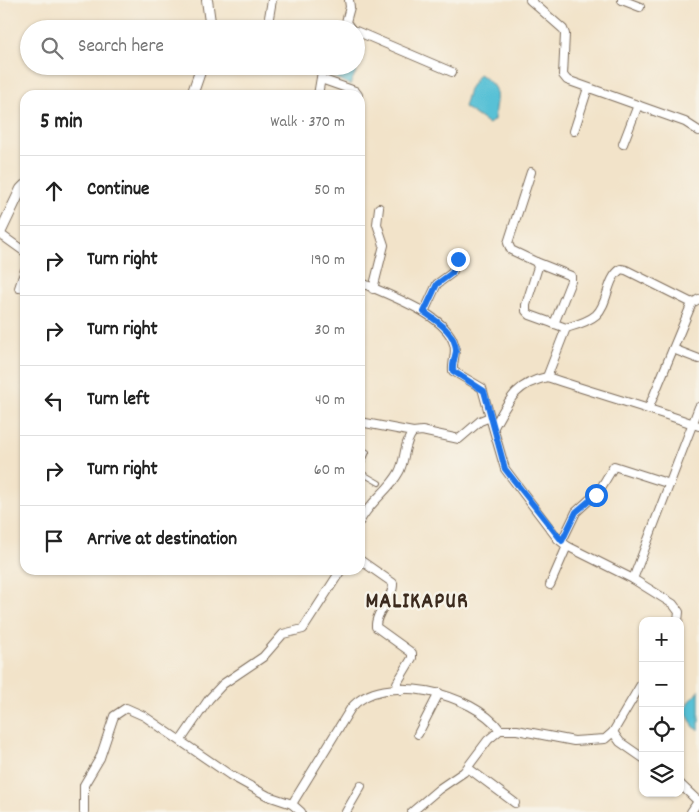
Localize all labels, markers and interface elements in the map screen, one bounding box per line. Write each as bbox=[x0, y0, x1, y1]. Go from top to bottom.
search box bbox=[20, 20, 365, 75]
icon: search bbox=[38, 34, 66, 62]
text: Search here bbox=[78, 34, 164, 61]
text: 5 min bbox=[40, 108, 83, 138]
text: Walk · 370 m bbox=[270, 111, 345, 134]
icon: ahead bbox=[40, 177, 68, 205]
text: Continue bbox=[87, 177, 149, 204]
text: 50 m bbox=[314, 179, 345, 202]
icon: right bbox=[40, 247, 68, 275]
text: Turn right bbox=[87, 247, 158, 274]
route end bbox=[447, 248, 470, 271]
text: 190 m bbox=[311, 249, 345, 272]
icon: right bbox=[40, 317, 68, 345]
text: Turn right bbox=[87, 317, 158, 344]
text: 30 m bbox=[315, 319, 345, 342]
icon: left bbox=[40, 387, 68, 415]
text: Turn left bbox=[87, 387, 150, 414]
text: 40 m bbox=[315, 389, 345, 412]
icon: right bbox=[40, 457, 68, 485]
text: Turn right bbox=[87, 457, 158, 484]
text: 60 m bbox=[314, 459, 345, 482]
route start bbox=[585, 484, 608, 507]
icon: arrive bbox=[40, 527, 68, 555]
text: Arrive at destination bbox=[87, 527, 237, 554]
district label: MALIKAPUR bbox=[365, 587, 469, 618]
map controls bbox=[639, 617, 684, 797]
button: + bbox=[639, 617, 684, 662]
button: − bbox=[639, 662, 684, 707]
button: locate bbox=[639, 707, 684, 752]
button: layers bbox=[639, 752, 684, 797]

